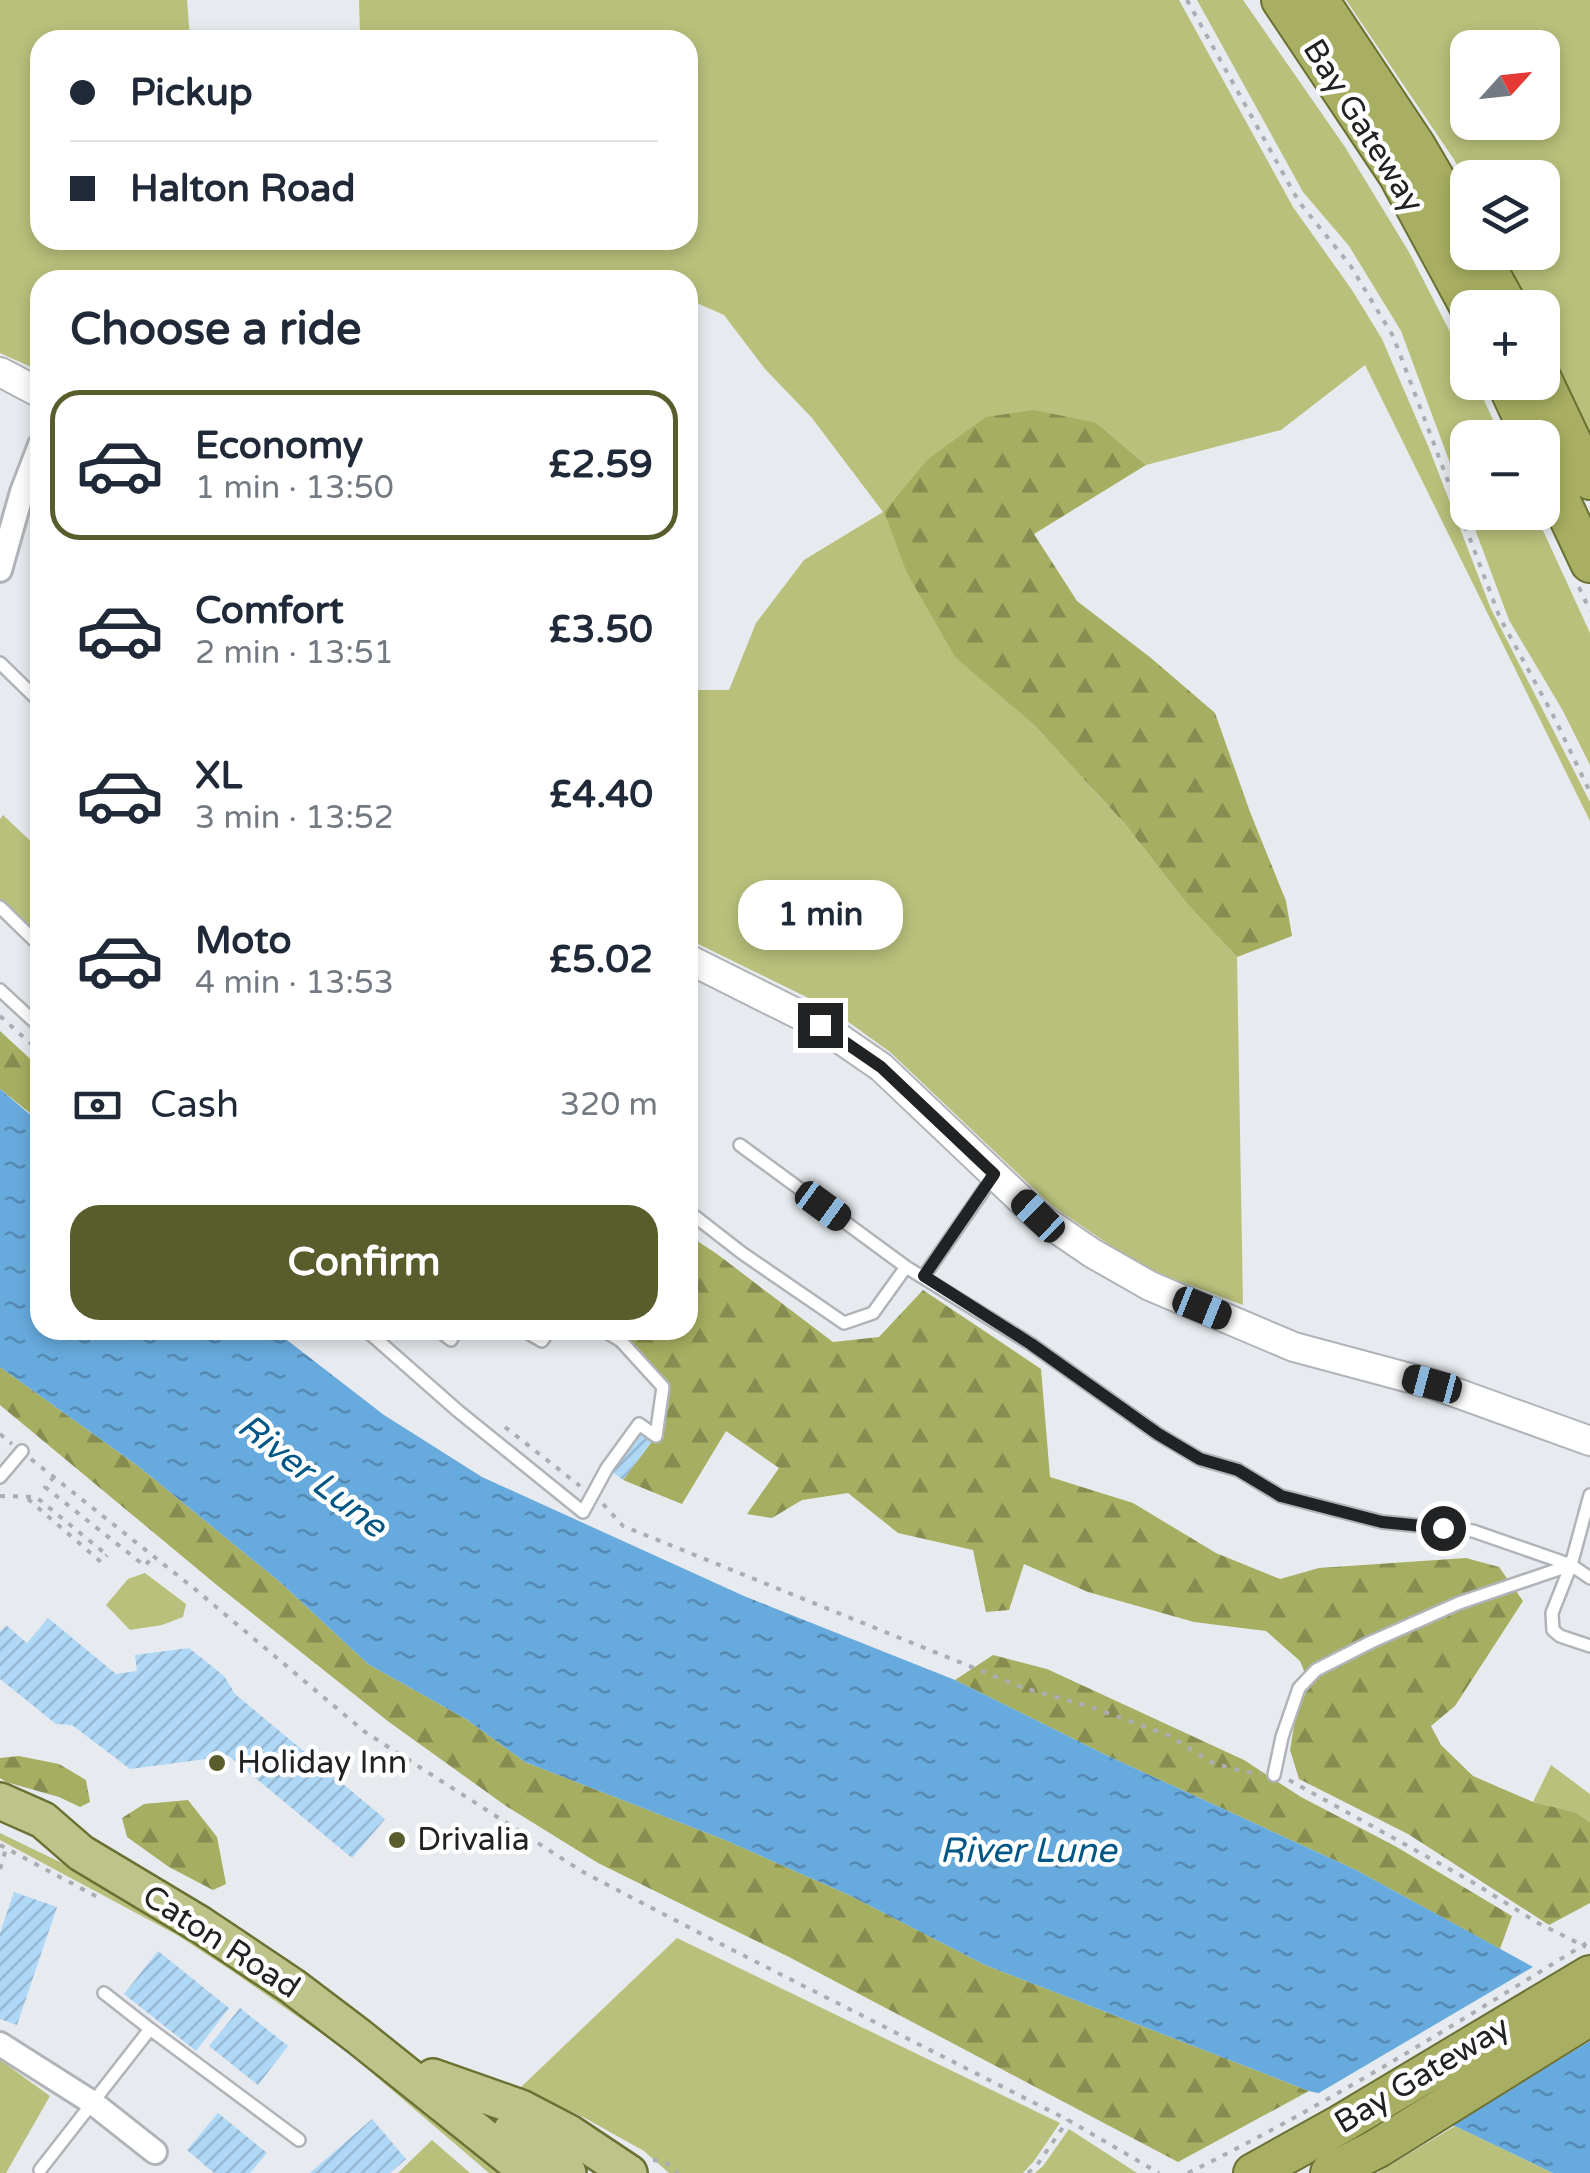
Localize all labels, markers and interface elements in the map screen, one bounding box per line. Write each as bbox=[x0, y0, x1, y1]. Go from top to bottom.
north arrow bbox=[1450, 30, 1560, 140]
map controls bbox=[1450, 30, 1560, 530]
street label: Bay Gateway bbox=[1295, 32, 1431, 220]
text: Pickup bbox=[130, 70, 253, 116]
button: layers bbox=[1450, 160, 1560, 270]
text: Halton Road bbox=[130, 166, 355, 212]
button: + bbox=[1450, 290, 1560, 400]
text: Choose a ride bbox=[70, 303, 361, 357]
icon: car bbox=[75, 420, 165, 510]
button: − bbox=[1450, 420, 1560, 530]
text: Economy bbox=[195, 423, 363, 469]
text: £2.59 bbox=[549, 442, 653, 488]
text: 1 min · 13:50 bbox=[195, 469, 394, 507]
icon: car bbox=[75, 585, 165, 675]
text: Comfort bbox=[195, 588, 344, 634]
text: £3.50 bbox=[549, 607, 653, 653]
text: 2 min · 13:51 bbox=[195, 634, 394, 672]
icon: car bbox=[75, 750, 165, 840]
text: XL bbox=[195, 753, 242, 799]
text: £4.40 bbox=[549, 772, 653, 818]
text: 3 min · 13:52 bbox=[195, 799, 394, 837]
callout: 1 min bbox=[738, 880, 902, 950]
text: 1 min bbox=[778, 896, 863, 934]
icon: car bbox=[75, 915, 165, 1005]
text: Moto bbox=[195, 918, 291, 964]
text: £5.02 bbox=[549, 937, 653, 983]
text: 4 min · 13:53 bbox=[195, 964, 394, 1002]
route end bbox=[798, 1003, 843, 1048]
icon: cash bbox=[70, 1078, 125, 1133]
text: Cash bbox=[150, 1082, 239, 1128]
text: 320 m bbox=[560, 1086, 658, 1124]
car bbox=[790, 1176, 856, 1236]
car bbox=[1006, 1184, 1070, 1248]
button: Confirm bbox=[70, 1205, 658, 1320]
car bbox=[1169, 1283, 1235, 1333]
car bbox=[1399, 1362, 1465, 1406]
water label: River Lune bbox=[229, 1405, 396, 1548]
route start bbox=[1421, 1506, 1466, 1551]
place label: Holiday Inn bbox=[237, 1744, 407, 1782]
marker: Holiday Inn bbox=[206, 1752, 228, 1774]
place label: Drivalia bbox=[417, 1821, 530, 1859]
marker: Drivalia bbox=[386, 1829, 408, 1851]
water label: River Lune bbox=[940, 1830, 1119, 1872]
street label: Caton Road bbox=[135, 1877, 307, 2007]
street label: Bay Gateway bbox=[1328, 2008, 1516, 2142]

